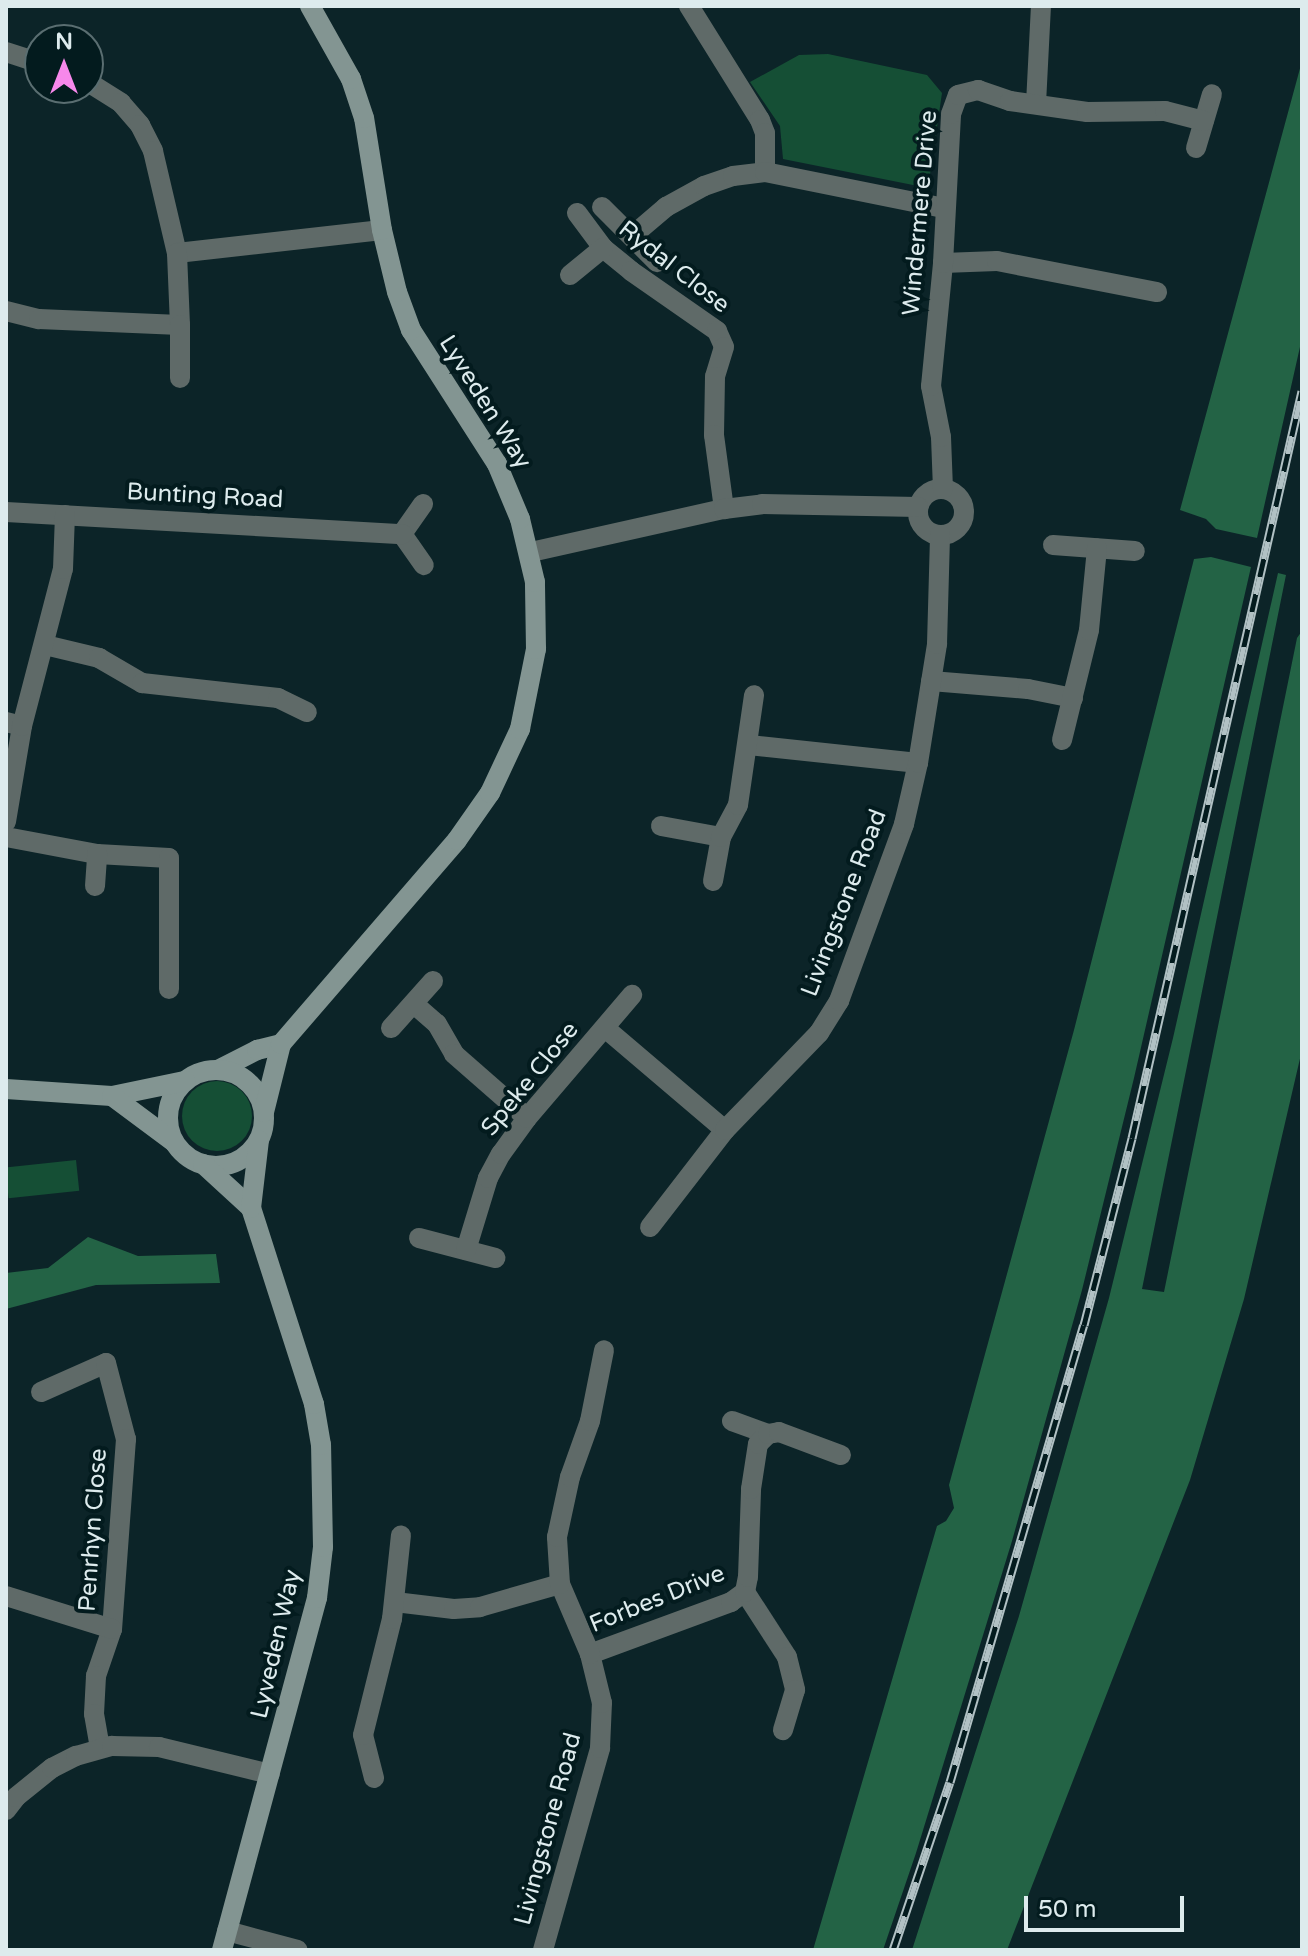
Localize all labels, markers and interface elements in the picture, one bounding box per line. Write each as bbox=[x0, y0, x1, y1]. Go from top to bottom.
north arrow bbox=[24, 24, 104, 104]
text: N bbox=[55, 29, 73, 55]
street label: Windermere Drive bbox=[897, 109, 943, 317]
street label: Rydal Close bbox=[613, 215, 735, 319]
street label: Lyveden Way bbox=[433, 330, 537, 474]
street label: Bunting Road bbox=[126, 478, 284, 514]
street label: Livingstone Road bbox=[795, 805, 893, 1001]
street label: Speke Close bbox=[475, 1016, 585, 1142]
street label: Penrhyn Close bbox=[73, 1447, 113, 1613]
street label: Forbes Drive bbox=[585, 1559, 729, 1639]
street label: Lyveden Way bbox=[245, 1567, 307, 1721]
street label: Livingstone Road bbox=[508, 1730, 588, 1928]
scale bar bbox=[1028, 1880, 1188, 1930]
text: 50 m bbox=[1038, 1895, 1096, 1924]

